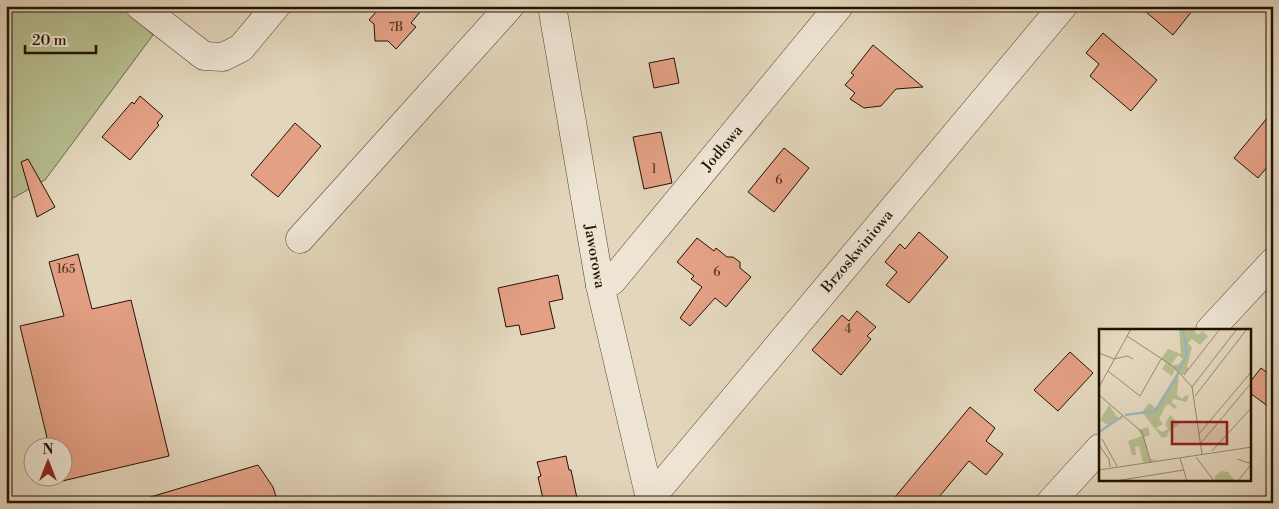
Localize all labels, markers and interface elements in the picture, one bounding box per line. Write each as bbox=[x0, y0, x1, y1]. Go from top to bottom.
house number: 7B bbox=[389, 20, 403, 35]
scale bar bbox=[25, 22, 96, 54]
text: 20 m bbox=[32, 31, 67, 50]
street label: Jodłowa bbox=[697, 121, 747, 176]
house number: 1 bbox=[651, 162, 657, 177]
house number: 6 bbox=[775, 173, 783, 188]
street label: Brzoskwiniowa bbox=[817, 206, 898, 297]
street label: Jaworowa bbox=[579, 221, 610, 290]
house number: 165 bbox=[57, 262, 76, 277]
house number: 6 bbox=[713, 265, 721, 280]
house number: 4 bbox=[844, 322, 852, 337]
inset map bbox=[1099, 329, 1252, 482]
north arrow bbox=[22, 436, 72, 486]
text: N bbox=[42, 441, 54, 459]

